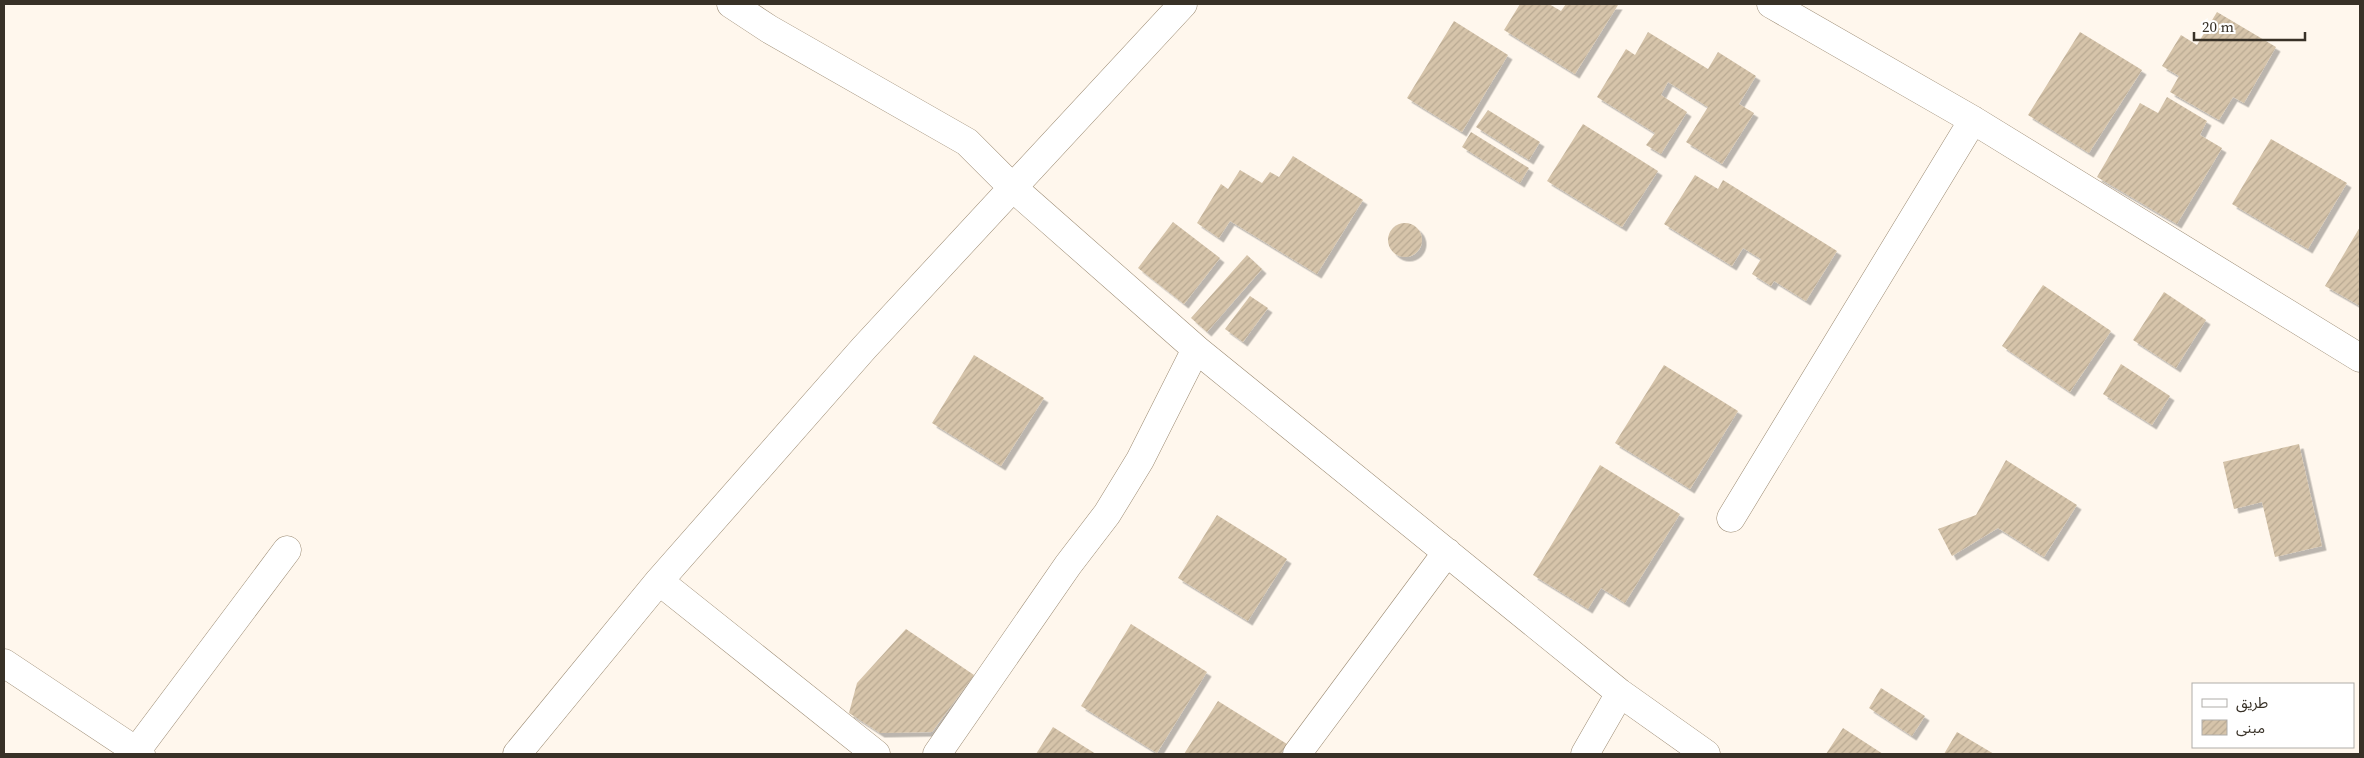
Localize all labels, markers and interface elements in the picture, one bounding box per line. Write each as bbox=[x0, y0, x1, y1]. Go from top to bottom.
scale bar bbox=[2194, 10, 2305, 42]
text: 20 m bbox=[2202, 16, 2234, 37]
legend bbox=[2192, 683, 2354, 748]
text: طريق bbox=[2236, 692, 2268, 713]
text: مبنى bbox=[2236, 717, 2265, 738]

